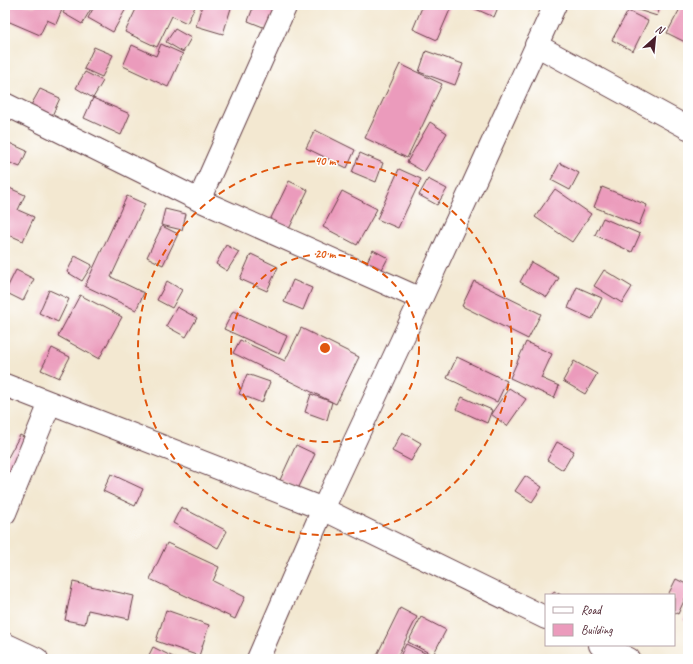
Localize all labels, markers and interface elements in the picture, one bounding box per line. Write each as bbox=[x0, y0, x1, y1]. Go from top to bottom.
north arrow bbox=[635, 18, 675, 58]
text: N bbox=[653, 21, 668, 38]
text: 40 m bbox=[315, 153, 336, 169]
text: 20 m bbox=[315, 246, 336, 262]
centre of rings bbox=[318, 341, 332, 355]
legend bbox=[545, 594, 675, 646]
text: Road bbox=[581, 602, 603, 618]
text: Building bbox=[581, 622, 613, 638]

